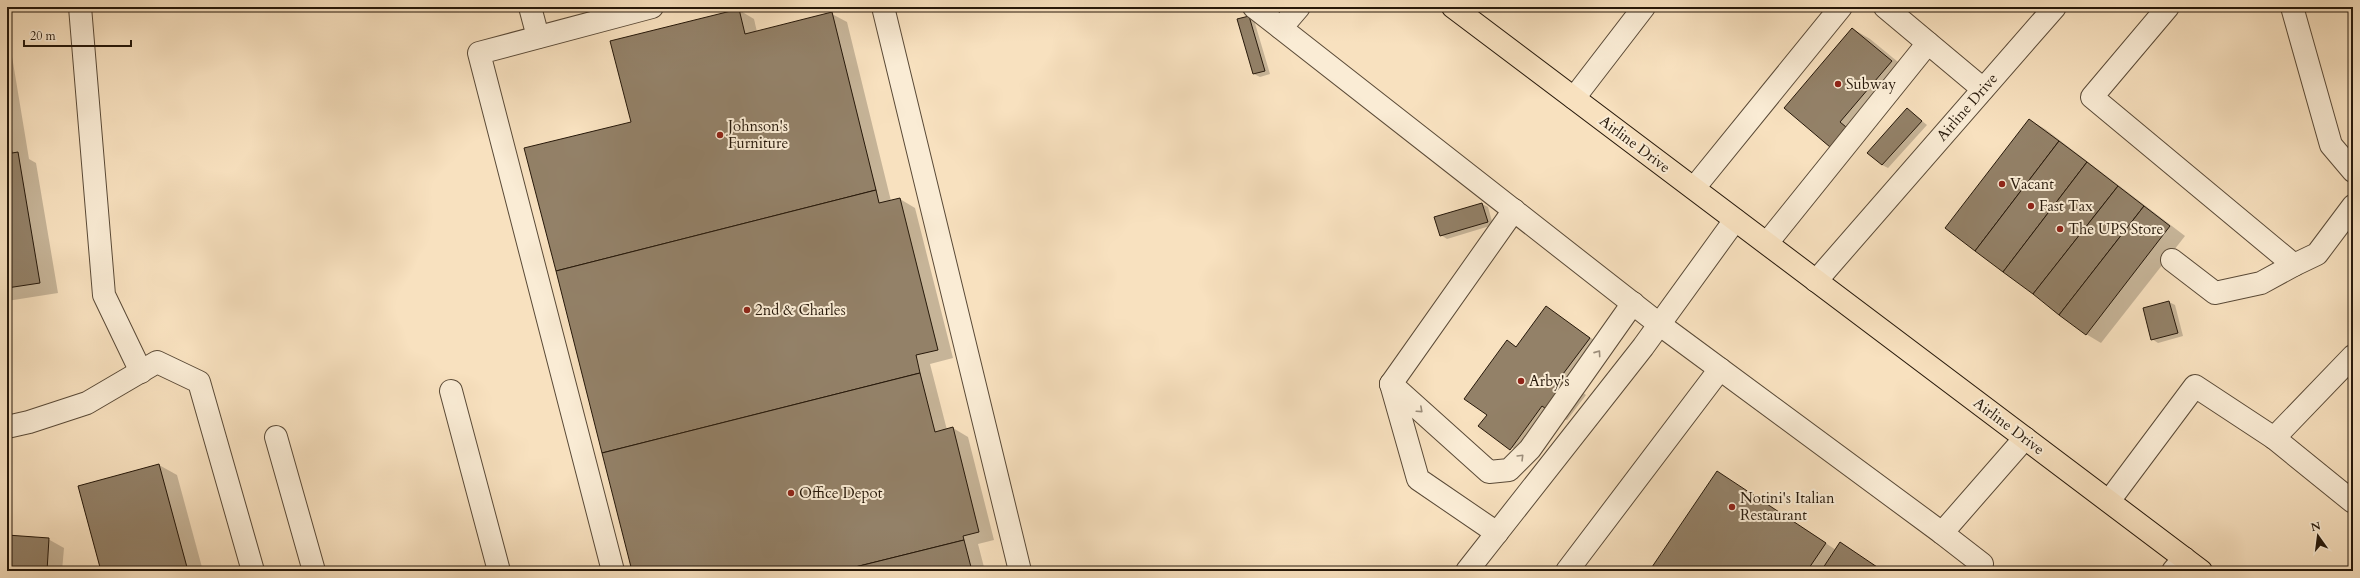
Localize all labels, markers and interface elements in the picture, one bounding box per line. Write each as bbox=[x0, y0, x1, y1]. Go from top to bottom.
scale bar bbox=[24, 22, 131, 48]
text: 20 m bbox=[30, 28, 57, 44]
street label: Airline Drive bbox=[1932, 69, 2002, 145]
place label: Subway bbox=[1846, 74, 1896, 94]
marker: Subway bbox=[1833, 79, 1843, 89]
street label: Airline Drive bbox=[1595, 111, 1675, 177]
place label: Johnson's Furniture bbox=[726, 116, 788, 153]
marker: Johnson's Furniture bbox=[715, 130, 725, 140]
place label: Vacant bbox=[2010, 174, 2054, 194]
marker: Vacant bbox=[1997, 179, 2007, 189]
place label: Fast Tax bbox=[2039, 196, 2093, 216]
marker: Fast Tax bbox=[2026, 201, 2036, 211]
place label: The UPS Store bbox=[2068, 219, 2164, 239]
marker: The UPS Store bbox=[2055, 224, 2065, 234]
place label: 2nd & Charles bbox=[755, 300, 846, 320]
marker: 2nd & Charles bbox=[742, 305, 752, 315]
one-way arrow bbox=[1593, 350, 1600, 357]
place label: Arby's bbox=[1529, 371, 1570, 391]
marker: Arby's bbox=[1516, 376, 1526, 386]
street label: Airline Drive bbox=[1969, 393, 2049, 459]
one-way arrow bbox=[1415, 405, 1423, 413]
one-way arrow bbox=[1516, 455, 1524, 462]
place label: Office Depot bbox=[799, 483, 883, 503]
marker: Office Depot bbox=[786, 488, 796, 498]
place label: Notini's Italian Restaurant bbox=[1740, 488, 1835, 525]
marker: Notini's Italian Restaurant bbox=[1727, 502, 1737, 512]
north arrow bbox=[2298, 516, 2338, 556]
text: N bbox=[2309, 518, 2323, 535]

